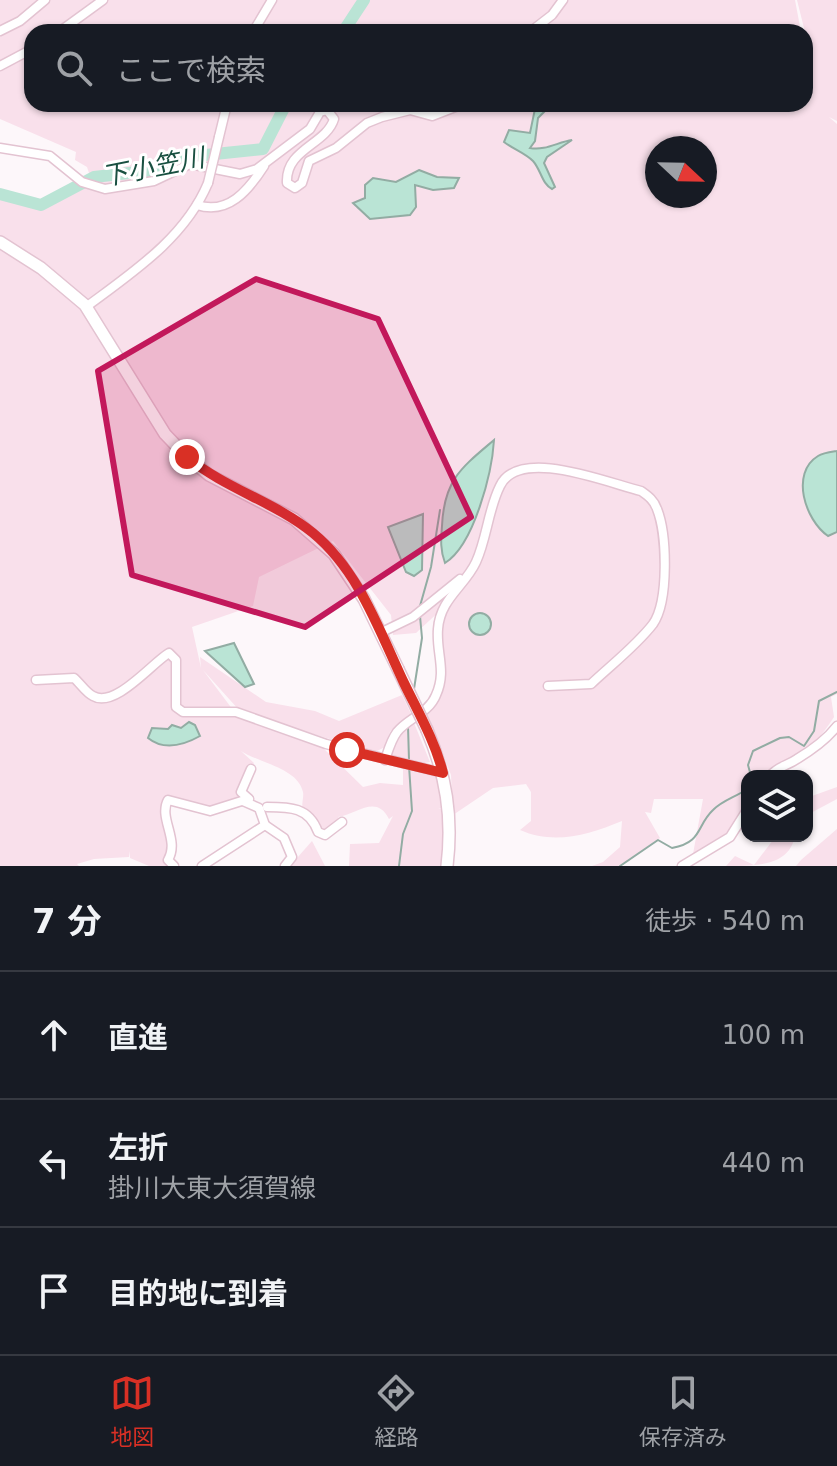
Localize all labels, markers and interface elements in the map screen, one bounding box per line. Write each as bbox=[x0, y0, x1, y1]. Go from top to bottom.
search box bbox=[24, 24, 813, 112]
icon: search bbox=[52, 46, 96, 90]
text: ここで検索 bbox=[116, 53, 266, 88]
north arrow bbox=[645, 136, 717, 208]
water label: 下小笠川 bbox=[99, 142, 210, 192]
route end bbox=[169, 439, 205, 475]
route start bbox=[329, 732, 365, 768]
map controls bbox=[741, 770, 813, 842]
button: layers bbox=[741, 770, 813, 842]
text: 7 分 bbox=[32, 901, 102, 941]
text: 徒歩 · 540 m bbox=[645, 906, 805, 936]
icon: ahead bbox=[32, 1013, 76, 1057]
text: 直進 bbox=[108, 1020, 168, 1055]
text: 100 m bbox=[722, 1020, 805, 1050]
text: 左折 bbox=[108, 1130, 168, 1165]
icon: left bbox=[32, 1141, 76, 1185]
text: 440 m bbox=[722, 1148, 805, 1178]
text: 掛川大東大須賀線 bbox=[108, 1173, 316, 1203]
icon: arrive bbox=[32, 1269, 76, 1313]
text: 目的地に到着 bbox=[108, 1276, 288, 1311]
tab: 地図 bbox=[110, 1371, 154, 1451]
tab: 経路 bbox=[374, 1371, 419, 1451]
tab: 保存済み bbox=[639, 1371, 727, 1451]

